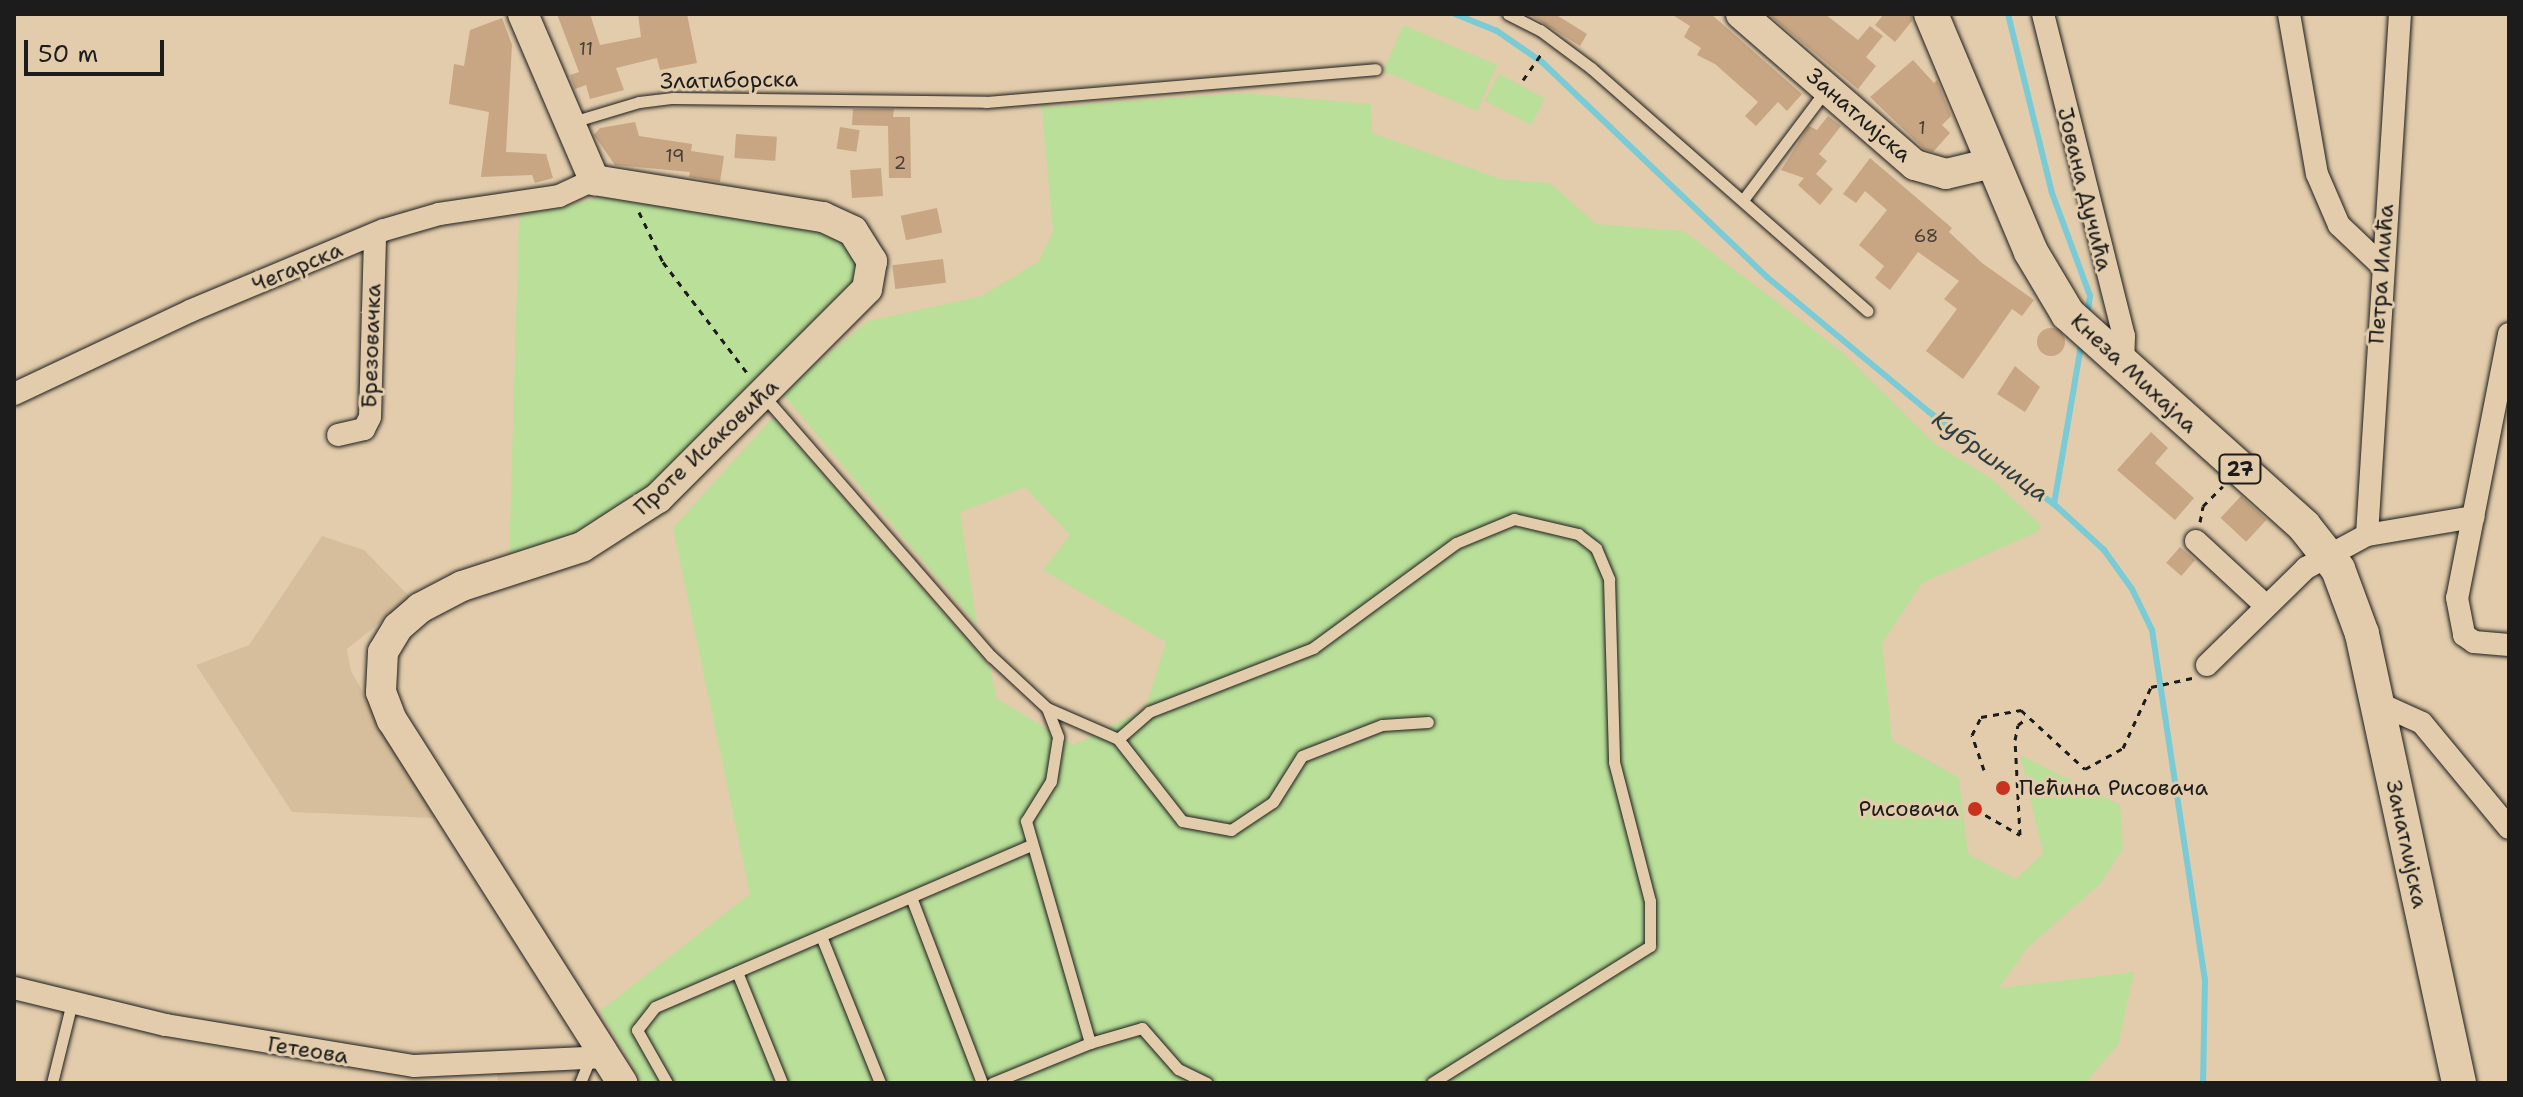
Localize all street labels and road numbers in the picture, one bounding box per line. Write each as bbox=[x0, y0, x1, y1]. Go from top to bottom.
street label: Занатлијска bbox=[1801, 62, 1917, 168]
street label: Златиборска bbox=[660, 66, 798, 94]
street label: Јована Дучића bbox=[2052, 104, 2118, 274]
street label: Петра Илића bbox=[2363, 203, 2399, 345]
street label: Чегарска bbox=[248, 236, 346, 298]
street label: Брезовачка bbox=[356, 283, 386, 409]
street label: Кнеза Михајла bbox=[2065, 308, 2203, 438]
street label: Проте Исаковића bbox=[628, 373, 784, 521]
road number: 27 bbox=[2218, 453, 2262, 485]
street label: Занатлијска bbox=[2381, 778, 2433, 910]
street label: Гетеова bbox=[266, 1031, 350, 1069]

